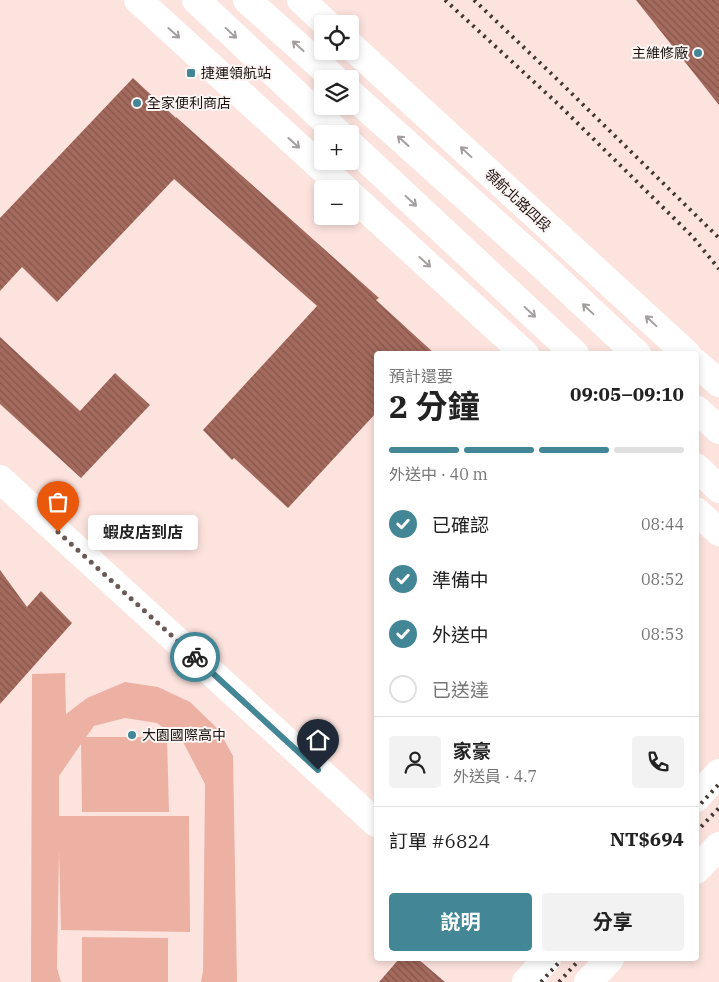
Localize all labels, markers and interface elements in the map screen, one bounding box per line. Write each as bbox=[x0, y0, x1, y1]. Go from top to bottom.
map controls bbox=[314, 15, 359, 225]
button: locate bbox=[314, 15, 359, 60]
one-way arrow bbox=[168, 27, 181, 39]
one-way arrow bbox=[225, 27, 238, 39]
one-way arrow bbox=[292, 40, 305, 52]
place label: 主維修廠 bbox=[632, 44, 688, 62]
marker: 主維修廠 bbox=[692, 47, 704, 59]
place label: 捷運領航站 bbox=[201, 64, 271, 82]
marker: 捷運領航站 bbox=[185, 67, 197, 79]
button: layers bbox=[314, 70, 359, 115]
place label: 全家便利商店 bbox=[147, 94, 231, 112]
marker: 全家便利商店 bbox=[131, 97, 143, 109]
button: + bbox=[314, 125, 359, 170]
one-way arrow bbox=[397, 135, 410, 146]
one-way arrow bbox=[288, 137, 301, 149]
one-way arrow bbox=[460, 146, 473, 158]
street label: 領航北路四段 bbox=[481, 165, 555, 235]
button: − bbox=[314, 180, 359, 225]
one-way arrow bbox=[405, 195, 418, 207]
one-way arrow bbox=[418, 256, 431, 268]
one-way arrow bbox=[582, 303, 595, 315]
one-way arrow bbox=[524, 306, 536, 318]
one-way arrow bbox=[644, 315, 657, 327]
text: 預計還要 bbox=[389, 366, 453, 386]
text: 09:05–09:10 bbox=[570, 382, 684, 406]
text: 2 分鐘 bbox=[389, 385, 480, 427]
text: 外送中 · 40 m bbox=[389, 464, 488, 484]
pin bbox=[37, 481, 79, 532]
icon: bag bbox=[44, 488, 72, 516]
icon: check bbox=[389, 510, 417, 538]
text: 已確認 bbox=[432, 513, 489, 537]
callout: 蝦皮店到店 bbox=[88, 514, 198, 550]
text: 08:44 bbox=[641, 514, 684, 534]
text: 蝦皮店到店 bbox=[103, 522, 183, 542]
icon: check bbox=[389, 565, 417, 593]
text: 準備中 bbox=[432, 568, 489, 592]
text: 08:52 bbox=[641, 569, 684, 589]
icon: check bbox=[389, 620, 417, 648]
text: 外送中 bbox=[432, 623, 489, 647]
text: 08:53 bbox=[641, 624, 684, 644]
courier bbox=[170, 632, 220, 682]
icon: bike bbox=[181, 643, 209, 671]
text: 已送達 bbox=[432, 678, 489, 702]
pin bbox=[297, 719, 339, 770]
place label: 大園國際高中 bbox=[142, 726, 226, 744]
icon: home bbox=[304, 726, 332, 754]
marker: 大園國際高中 bbox=[126, 729, 138, 741]
button: person bbox=[389, 736, 441, 788]
button: phone bbox=[632, 736, 684, 788]
text: 家豪 bbox=[453, 739, 491, 763]
text: 外送員 · 4.7 bbox=[453, 766, 537, 786]
text: NT$694 bbox=[610, 827, 684, 851]
text: 訂單 #6824 bbox=[389, 829, 490, 853]
button: 說明 bbox=[389, 893, 532, 951]
button: 分享 bbox=[542, 893, 684, 951]

